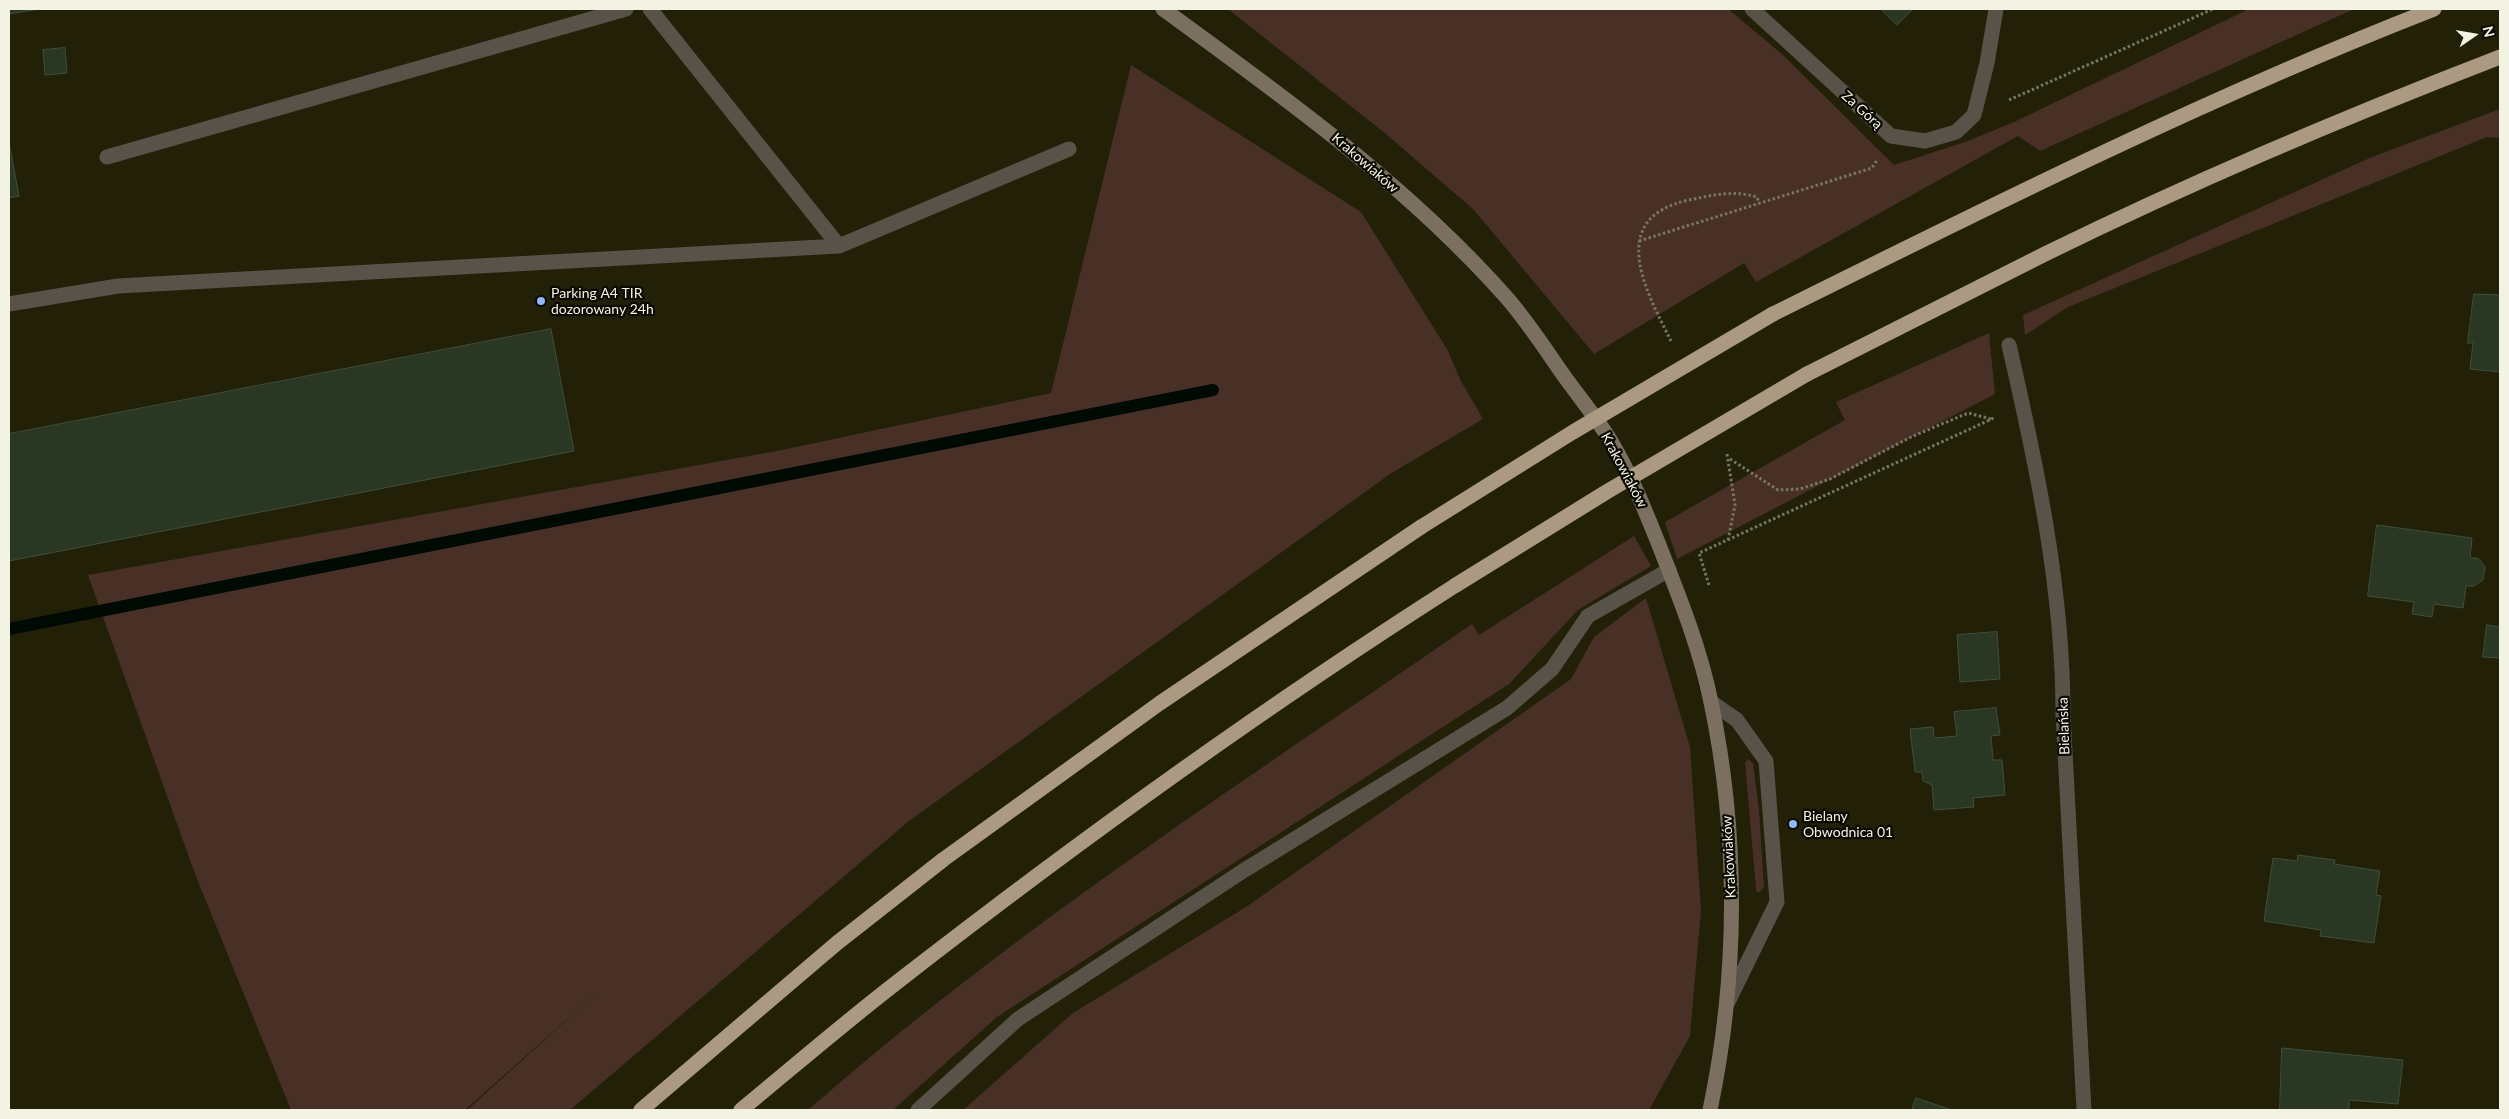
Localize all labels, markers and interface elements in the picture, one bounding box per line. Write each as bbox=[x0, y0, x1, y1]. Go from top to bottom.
north arrow bbox=[2449, 10, 2499, 60]
text: N bbox=[2480, 24, 2499, 39]
street label: Za Górą bbox=[1838, 87, 1886, 133]
street label: Krakowiaków bbox=[1328, 130, 1402, 196]
place label: Parking A4 TIR dozorowany 24h bbox=[551, 285, 654, 318]
marker: Parking A4 TIR dozorowany 24h bbox=[535, 295, 547, 307]
street label: Krakowiaków bbox=[1597, 430, 1651, 510]
street label: Bielańska bbox=[2055, 697, 2073, 755]
place label: Bielany Obwodnica 01 bbox=[1803, 808, 1893, 840]
street label: Krakowiaków bbox=[1718, 815, 1740, 899]
marker: Bielany Obwodnica 01 bbox=[1787, 818, 1799, 830]

